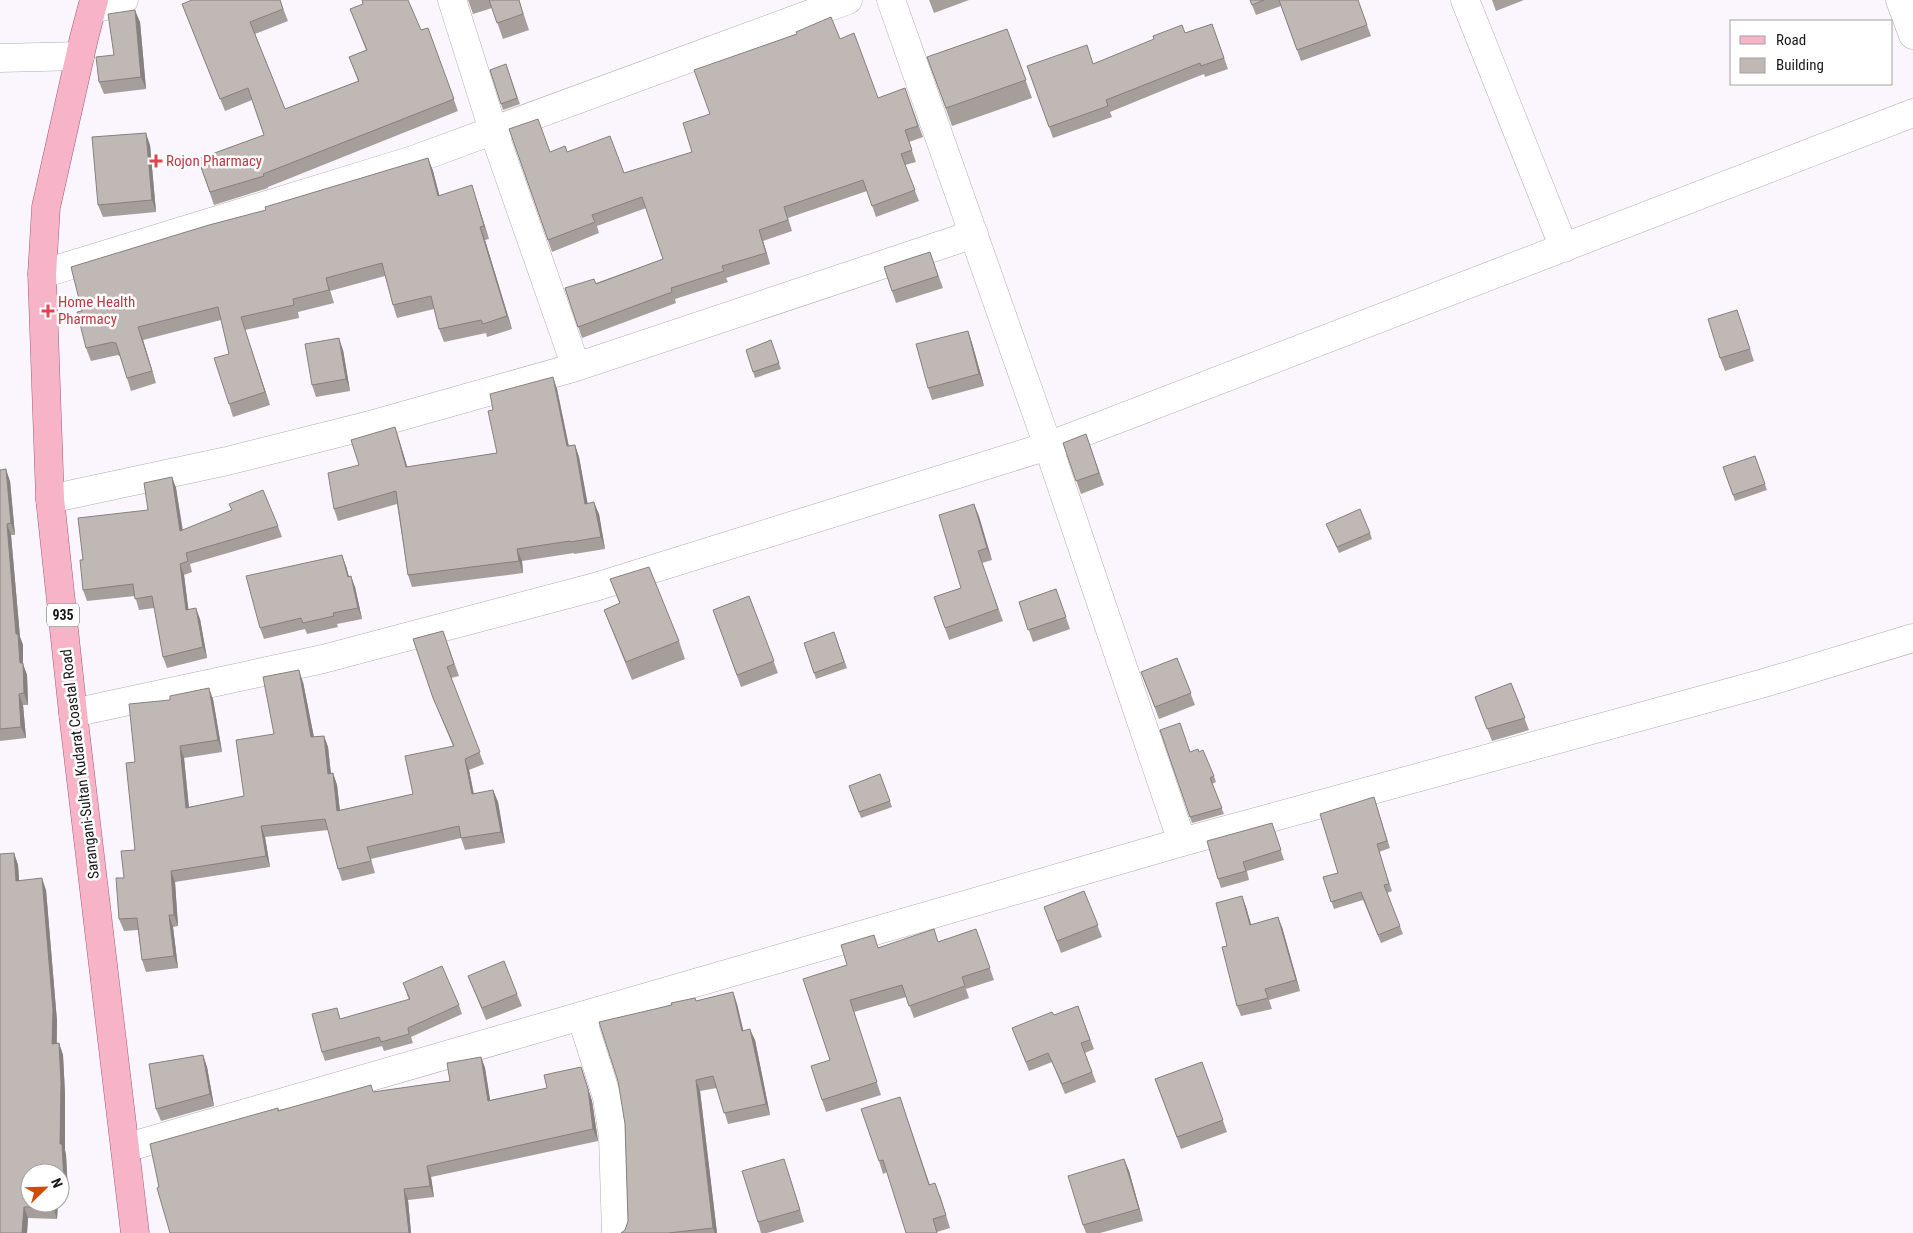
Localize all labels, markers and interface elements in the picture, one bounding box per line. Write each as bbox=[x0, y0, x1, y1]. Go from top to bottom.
legend bbox=[1730, 20, 1893, 85]
text: Road bbox=[1776, 31, 1806, 49]
text: Building bbox=[1776, 56, 1824, 74]
place label: Rojon Pharmacy bbox=[166, 152, 262, 170]
marker: Rojon Pharmacy bbox=[150, 155, 162, 167]
place label: Home Health Pharmacy bbox=[58, 293, 135, 328]
marker: Home Health Pharmacy bbox=[42, 305, 54, 317]
road number: 935 bbox=[47, 604, 79, 626]
street label: Sarangani-Sultan Kudarat Coastal Road bbox=[57, 648, 103, 880]
north arrow bbox=[20, 1163, 70, 1213]
text: N bbox=[48, 1176, 66, 1190]

